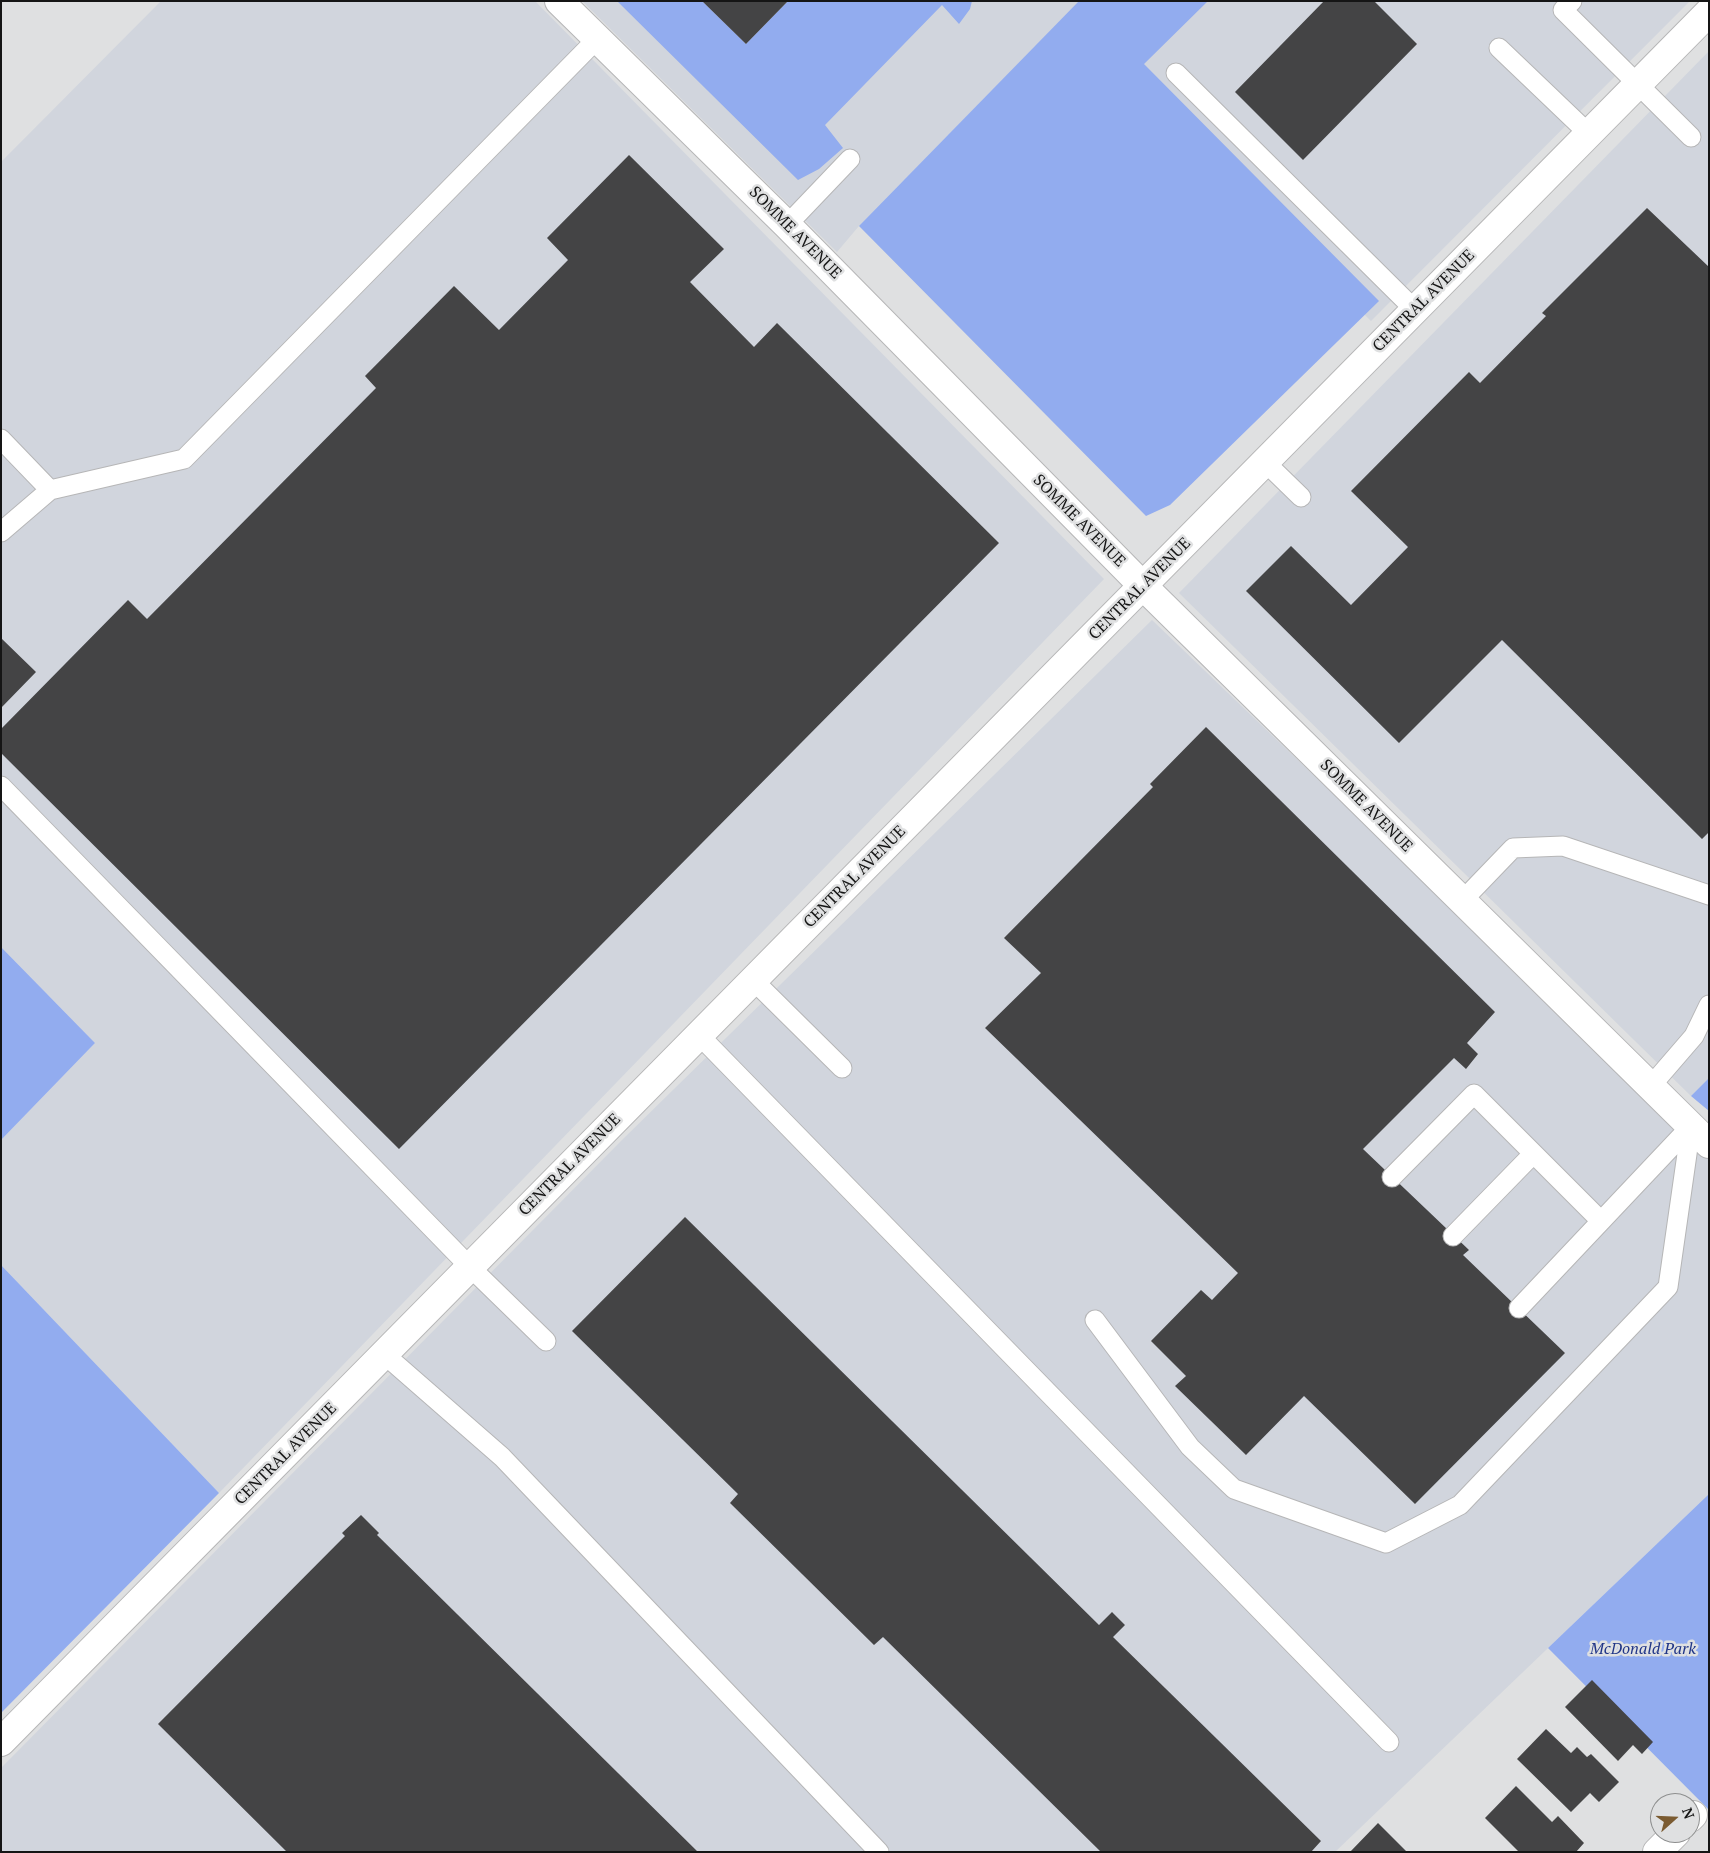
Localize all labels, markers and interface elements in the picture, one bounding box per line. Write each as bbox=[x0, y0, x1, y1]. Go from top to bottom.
street label: SOMME AVENUE bbox=[745, 183, 845, 283]
street label: CENTRAL AVENUE bbox=[1369, 246, 1479, 356]
street label: SOMME AVENUE bbox=[1029, 471, 1129, 571]
street label: CENTRAL AVENUE bbox=[1085, 534, 1195, 644]
street label: SOMME AVENUE bbox=[1316, 756, 1416, 856]
street label: CENTRAL AVENUE bbox=[800, 822, 910, 932]
street label: CENTRAL AVENUE bbox=[515, 1110, 625, 1220]
street label: CENTRAL AVENUE bbox=[231, 1399, 341, 1509]
park label: McDonald Park bbox=[1590, 1639, 1696, 1659]
north arrow bbox=[1650, 1793, 1700, 1843]
text: N bbox=[1678, 1805, 1699, 1821]

